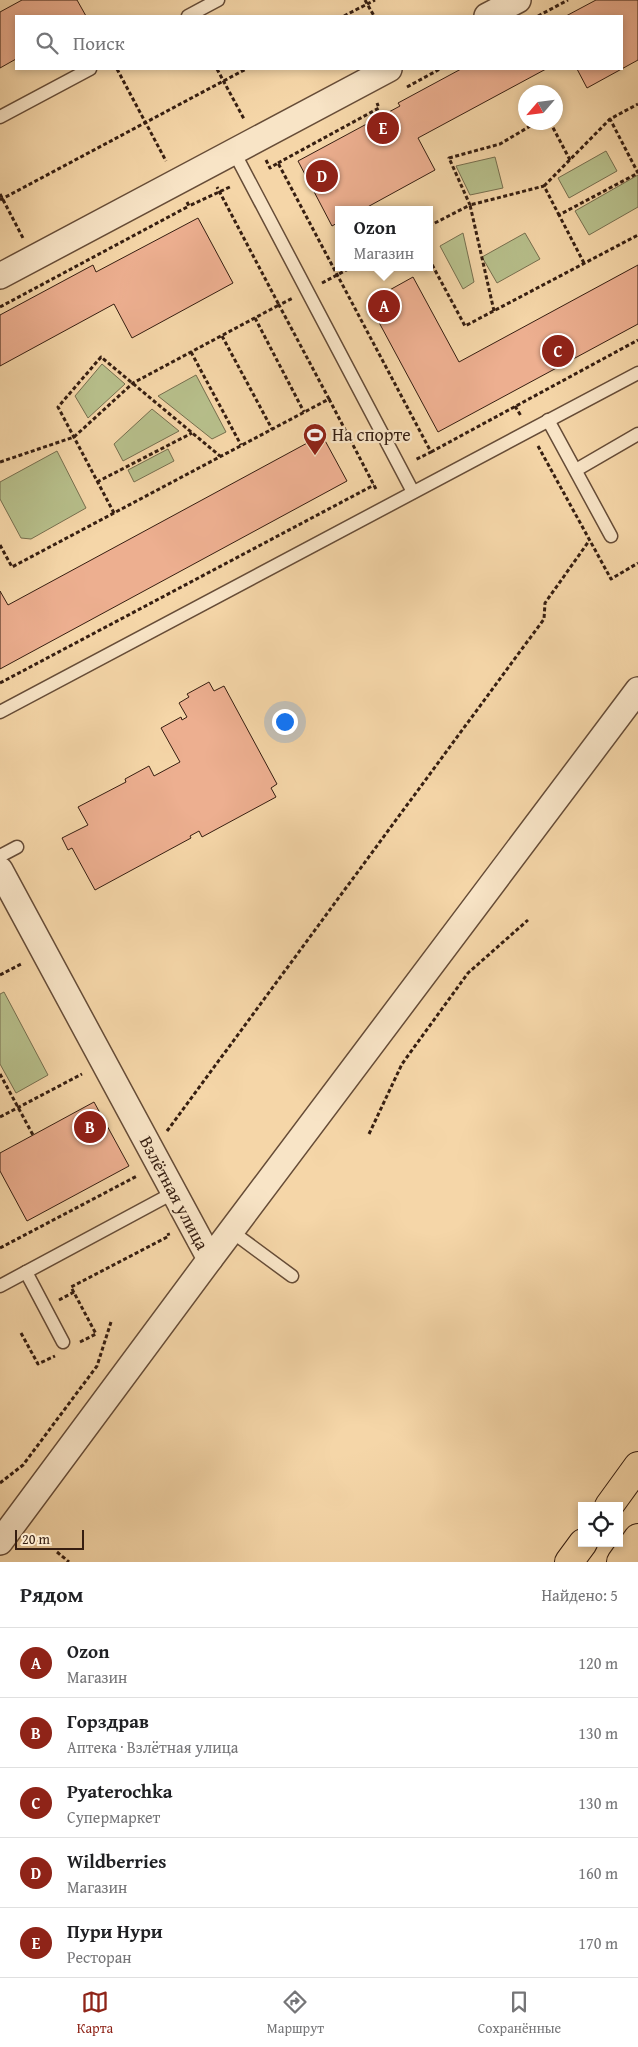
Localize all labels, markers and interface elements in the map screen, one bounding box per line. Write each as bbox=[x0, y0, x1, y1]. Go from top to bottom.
search box bbox=[15, 15, 623, 70]
icon: search bbox=[33, 29, 61, 57]
text: Поиск bbox=[73, 29, 125, 57]
north arrow bbox=[518, 85, 563, 130]
pin: E bbox=[367, 109, 399, 147]
pin: D bbox=[306, 157, 338, 195]
popup bbox=[335, 206, 433, 271]
text: Ozon bbox=[354, 213, 396, 241]
text: Магазин bbox=[354, 241, 414, 265]
pin: A bbox=[368, 287, 400, 325]
pin: C bbox=[542, 332, 574, 370]
place label: На спорте bbox=[332, 421, 411, 448]
sports icon: На спорте bbox=[302, 422, 328, 456]
your location bbox=[272, 709, 298, 735]
pin: B bbox=[74, 1108, 106, 1146]
street label: Взлётная улица bbox=[133, 1131, 216, 1255]
map controls bbox=[578, 1502, 623, 1547]
button: locate bbox=[578, 1502, 623, 1547]
scale bar bbox=[15, 1527, 84, 1550]
text: 20 m bbox=[22, 1529, 50, 1549]
text: Рядом bbox=[20, 1579, 83, 1610]
text: Найдено: 5 bbox=[541, 1583, 618, 1607]
text: Ozon bbox=[67, 1637, 109, 1665]
text: A bbox=[31, 1651, 41, 1675]
text: 120 m bbox=[578, 1651, 618, 1675]
text: Магазин bbox=[67, 1665, 127, 1689]
text: Горздрав bbox=[67, 1707, 149, 1735]
text: B bbox=[31, 1721, 41, 1745]
text: 130 m bbox=[578, 1721, 618, 1745]
text: Аптека · Взлётная улица bbox=[67, 1735, 238, 1759]
text: Pyaterochka bbox=[67, 1777, 173, 1805]
text: C bbox=[31, 1791, 41, 1815]
text: 130 m bbox=[578, 1791, 618, 1815]
text: Супермаркет bbox=[67, 1805, 160, 1829]
text: Wildberries bbox=[67, 1847, 166, 1875]
text: D bbox=[31, 1861, 41, 1885]
text: 160 m bbox=[578, 1861, 618, 1885]
text: Магазин bbox=[67, 1875, 127, 1899]
text: Пури Нури bbox=[67, 1917, 163, 1945]
text: E bbox=[32, 1931, 40, 1955]
text: 170 m bbox=[578, 1931, 618, 1955]
text: Ресторан bbox=[67, 1945, 132, 1969]
tab: Карта bbox=[77, 1988, 113, 2038]
tab: Маршрут bbox=[267, 1988, 324, 2038]
tab: Сохранённые bbox=[478, 1988, 561, 2038]

